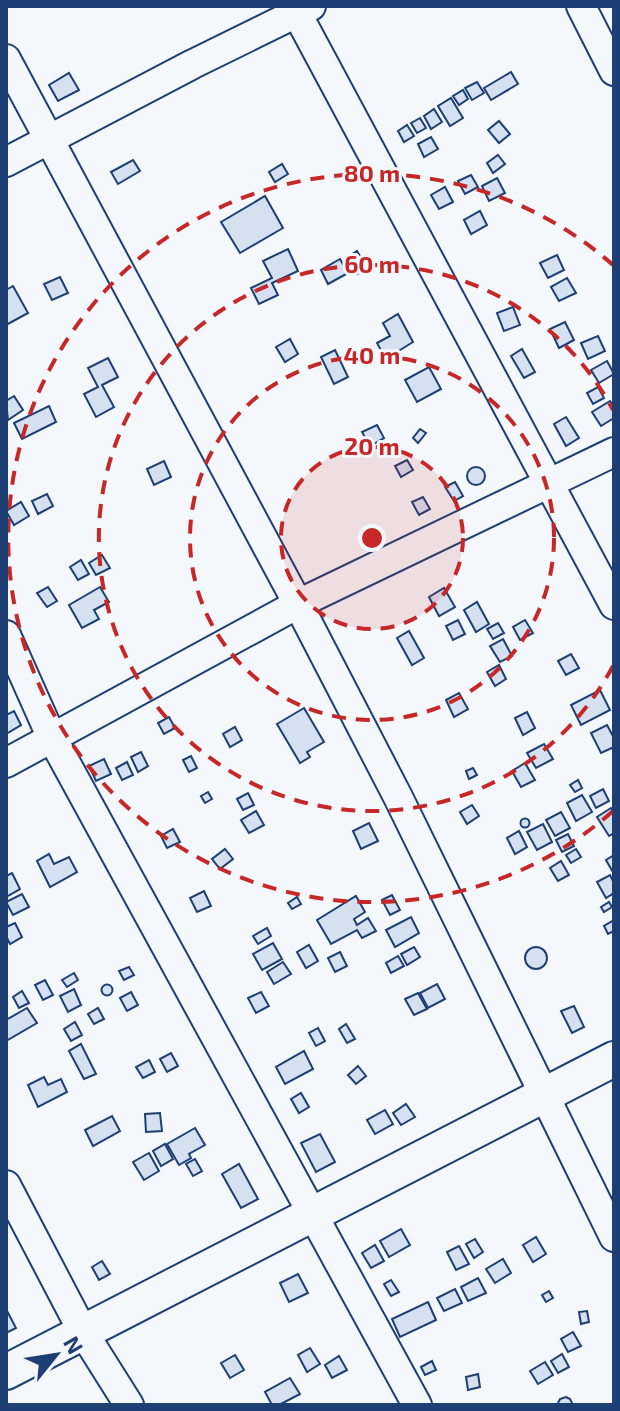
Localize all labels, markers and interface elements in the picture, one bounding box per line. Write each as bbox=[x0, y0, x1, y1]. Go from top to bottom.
text: 80 m bbox=[344, 158, 400, 187]
text: 60 m bbox=[344, 249, 400, 278]
text: 40 m bbox=[344, 340, 400, 369]
text: 20 m bbox=[344, 431, 400, 460]
centre of rings bbox=[358, 524, 386, 552]
north arrow bbox=[16, 1315, 96, 1395]
text: N bbox=[59, 1331, 89, 1358]

